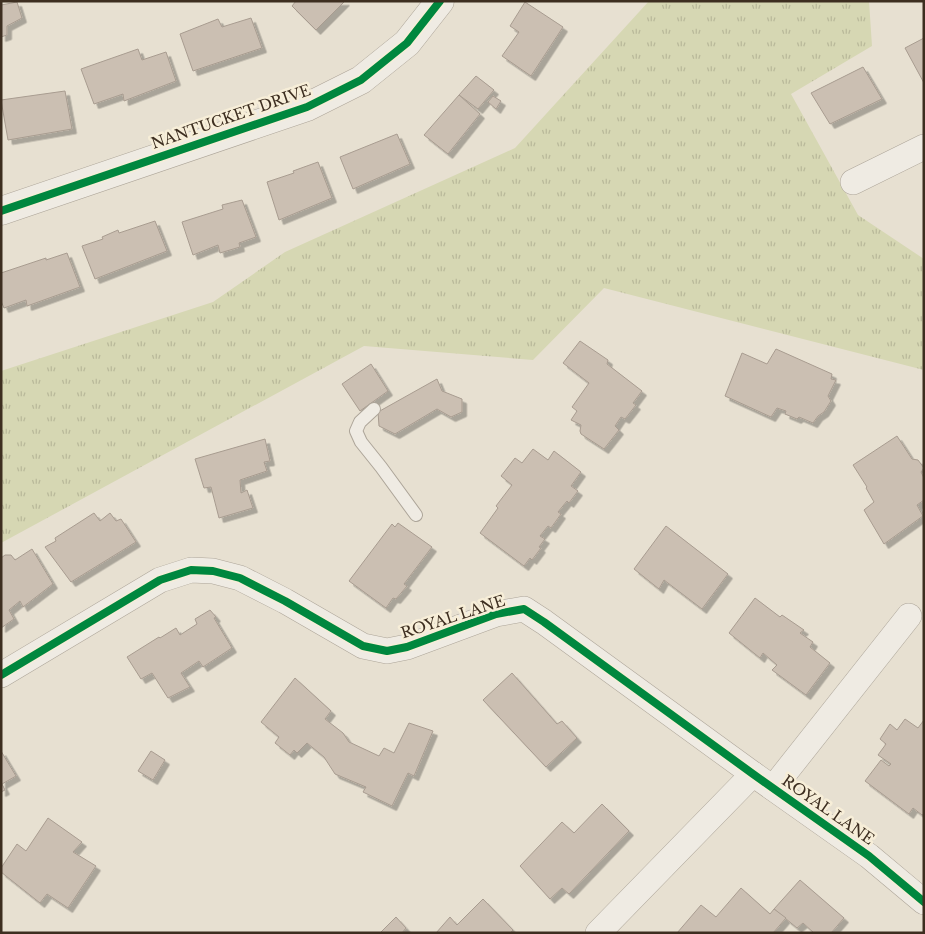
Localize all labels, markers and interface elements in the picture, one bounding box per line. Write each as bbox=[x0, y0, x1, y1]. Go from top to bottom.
street label: NANTUCKET DRIVE bbox=[149, 80, 313, 153]
street label: ROYAL LANE bbox=[398, 591, 507, 642]
street label: ROYAL LANE bbox=[778, 771, 878, 848]

